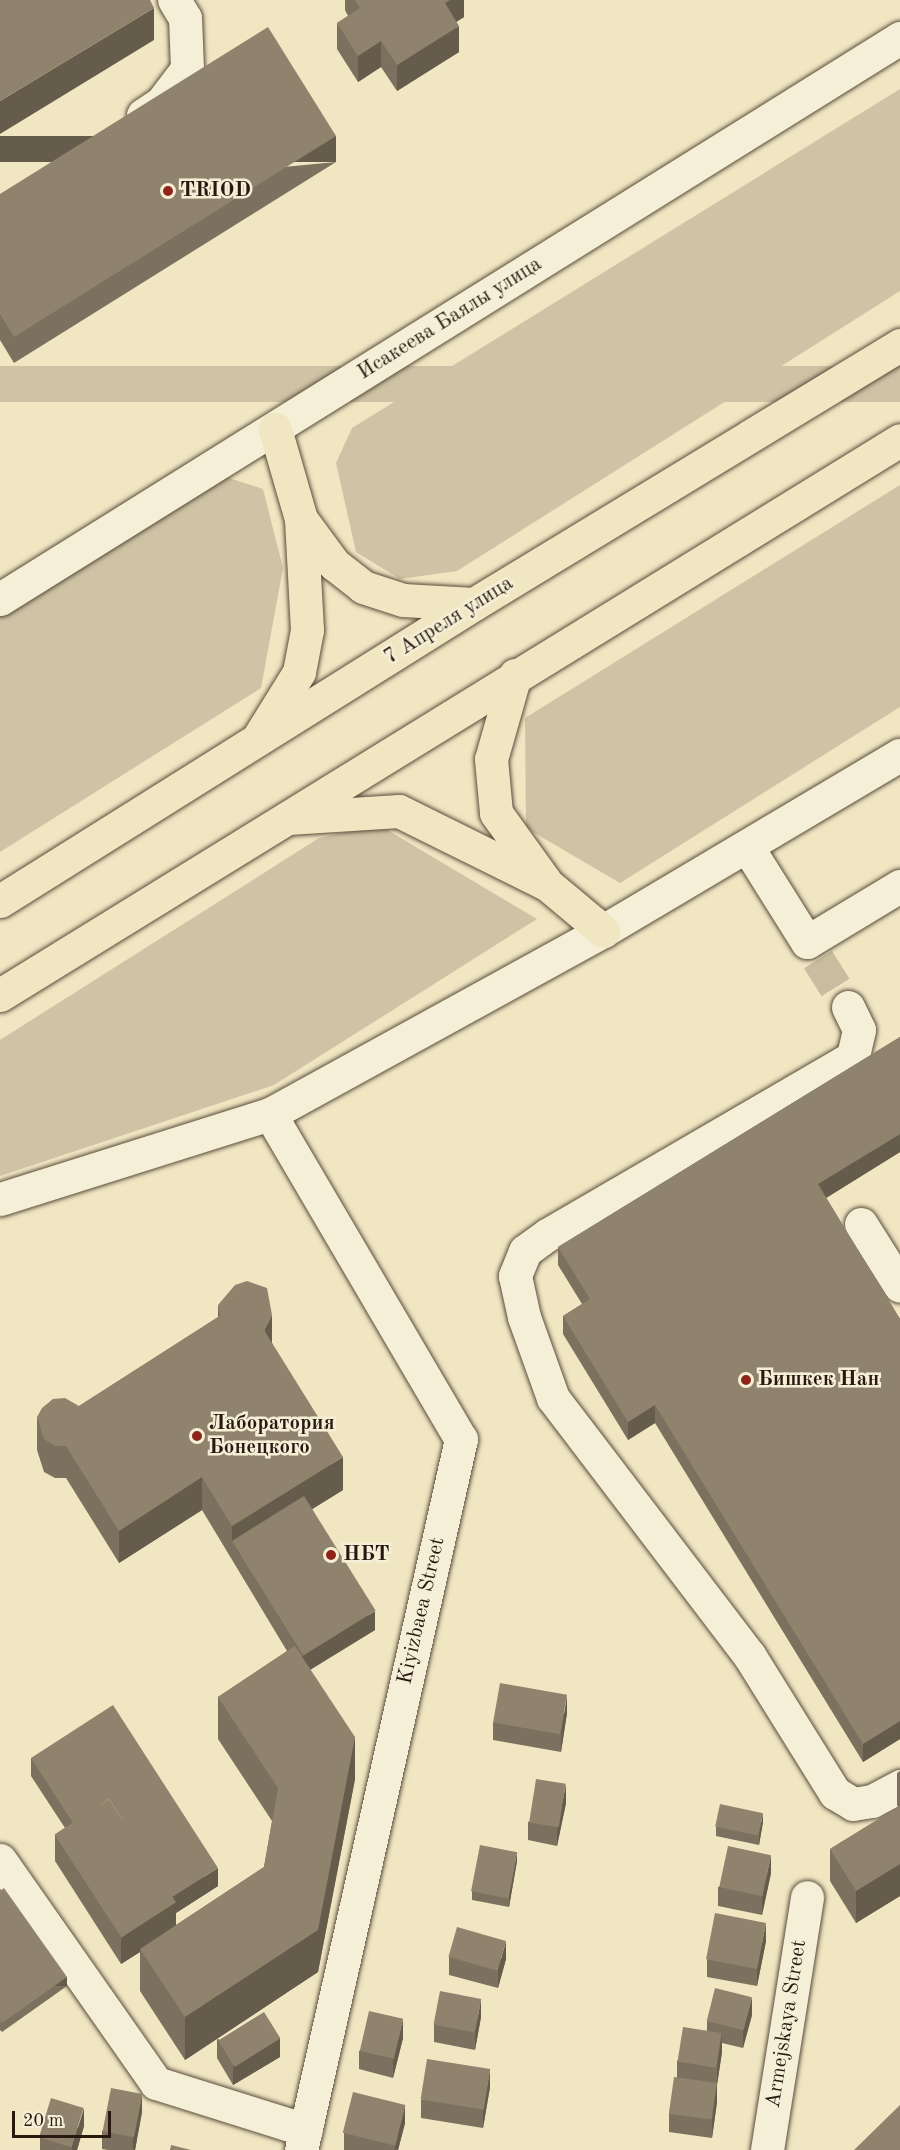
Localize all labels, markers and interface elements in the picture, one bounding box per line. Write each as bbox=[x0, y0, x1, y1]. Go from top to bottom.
place label: TRIOD bbox=[180, 178, 251, 204]
marker: TRIOD bbox=[161, 184, 175, 198]
street label: Исакеева Баялы улица bbox=[353, 252, 547, 386]
street label: 7 Апреля улица bbox=[380, 571, 518, 671]
place label: Бишкек Нан bbox=[758, 1367, 879, 1393]
marker: Бишкек Нан bbox=[739, 1373, 753, 1387]
place label: Лаборатория Бонецкого bbox=[209, 1411, 335, 1461]
marker: Лаборатория Бонецкого bbox=[190, 1429, 204, 1443]
street label: Kiyizbaea Street bbox=[393, 1535, 451, 1687]
place label: НБТ bbox=[343, 1542, 389, 1568]
marker: НБТ bbox=[324, 1548, 338, 1562]
street label: Armejskaya Street bbox=[761, 1938, 813, 2110]
scale bar bbox=[15, 2099, 114, 2137]
text: 20 m bbox=[23, 2112, 63, 2130]

